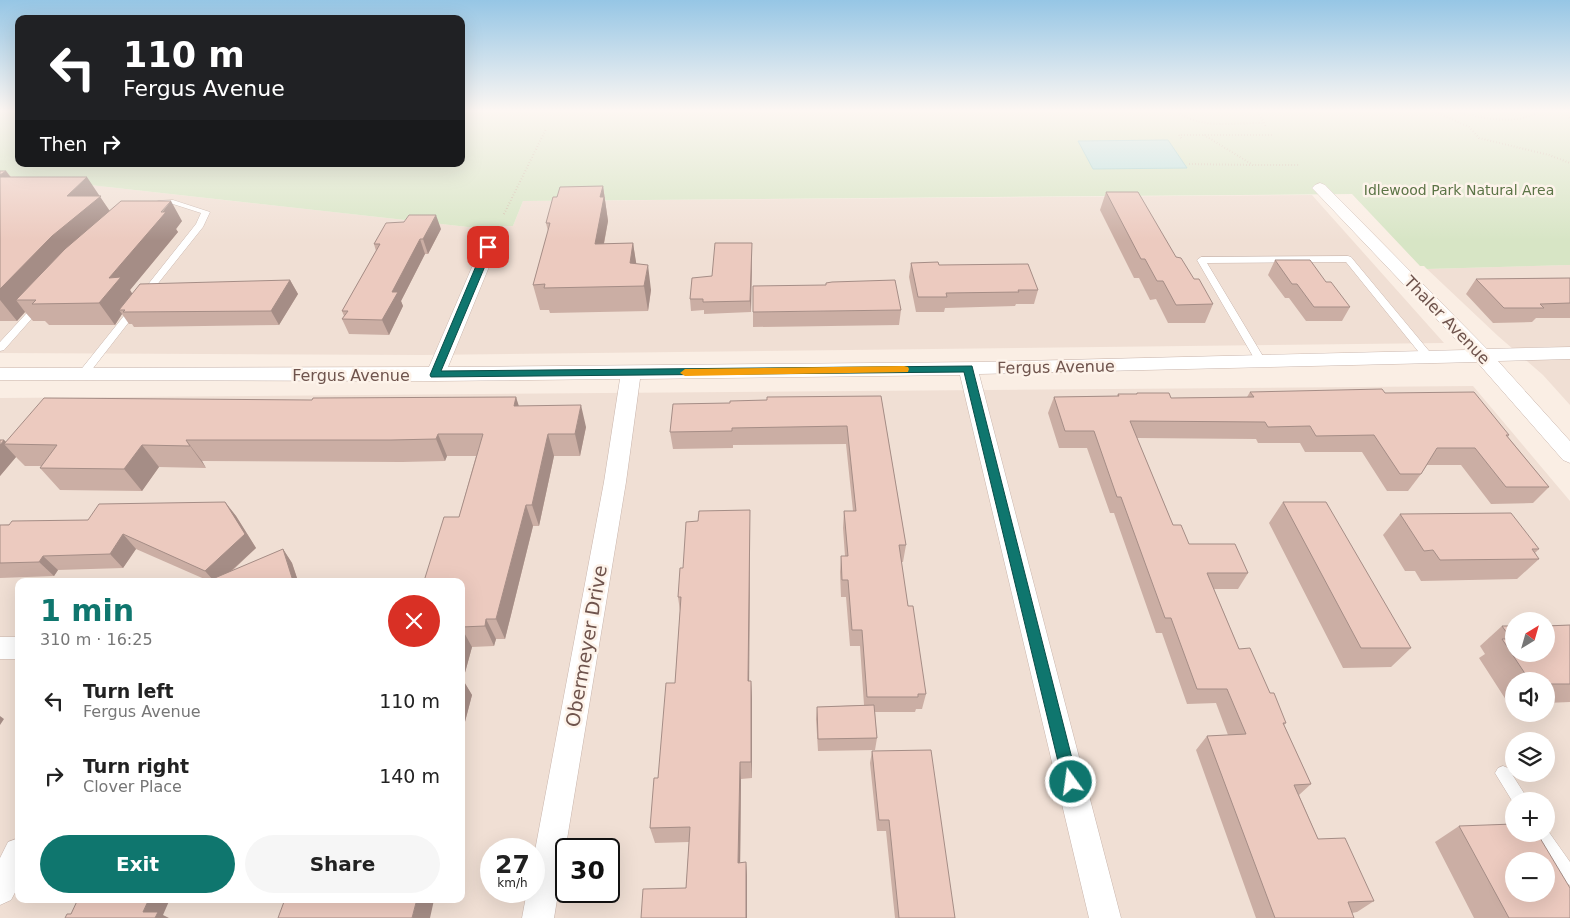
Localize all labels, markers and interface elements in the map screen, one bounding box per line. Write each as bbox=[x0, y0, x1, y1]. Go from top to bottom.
icon: left bbox=[40, 35, 105, 100]
text: 110 m bbox=[123, 35, 245, 75]
text: Fergus Avenue bbox=[123, 76, 285, 101]
icon: right bbox=[97, 130, 125, 158]
text: Then bbox=[40, 133, 87, 155]
park label: Idlewood Park Natural Area bbox=[1364, 182, 1554, 198]
pin bbox=[467, 226, 509, 268]
icon: arrive bbox=[474, 233, 502, 261]
street label: Thaler Avenue bbox=[1399, 271, 1494, 368]
street label: Fergus Avenue bbox=[997, 356, 1115, 378]
street label: Fergus Avenue bbox=[292, 366, 410, 385]
street label: Obermeyer Drive bbox=[561, 563, 611, 729]
text: 1 min bbox=[40, 593, 134, 628]
button: close bbox=[388, 595, 440, 647]
north arrow bbox=[1505, 612, 1555, 662]
map controls bbox=[1505, 612, 1555, 902]
text: 310 m · 16:25 bbox=[40, 630, 153, 649]
button: sound bbox=[1505, 672, 1555, 722]
text: Turn left bbox=[83, 680, 174, 702]
icon: left bbox=[40, 687, 68, 715]
text: 110 m bbox=[379, 690, 440, 712]
text: Fergus Avenue bbox=[83, 702, 201, 721]
button: layers bbox=[1505, 732, 1555, 782]
text: Turn right bbox=[83, 755, 189, 777]
position arrow bbox=[1044, 755, 1096, 807]
icon: right bbox=[40, 762, 68, 790]
text: 140 m bbox=[379, 765, 440, 787]
text: Clover Place bbox=[83, 777, 182, 796]
button: + bbox=[1505, 792, 1555, 842]
button: Exit bbox=[40, 835, 235, 893]
button: Share bbox=[245, 835, 440, 893]
speed limit sign: 30 bbox=[555, 838, 620, 903]
text: 27 bbox=[495, 850, 530, 879]
button: − bbox=[1505, 852, 1555, 902]
text: km/h bbox=[497, 876, 528, 890]

